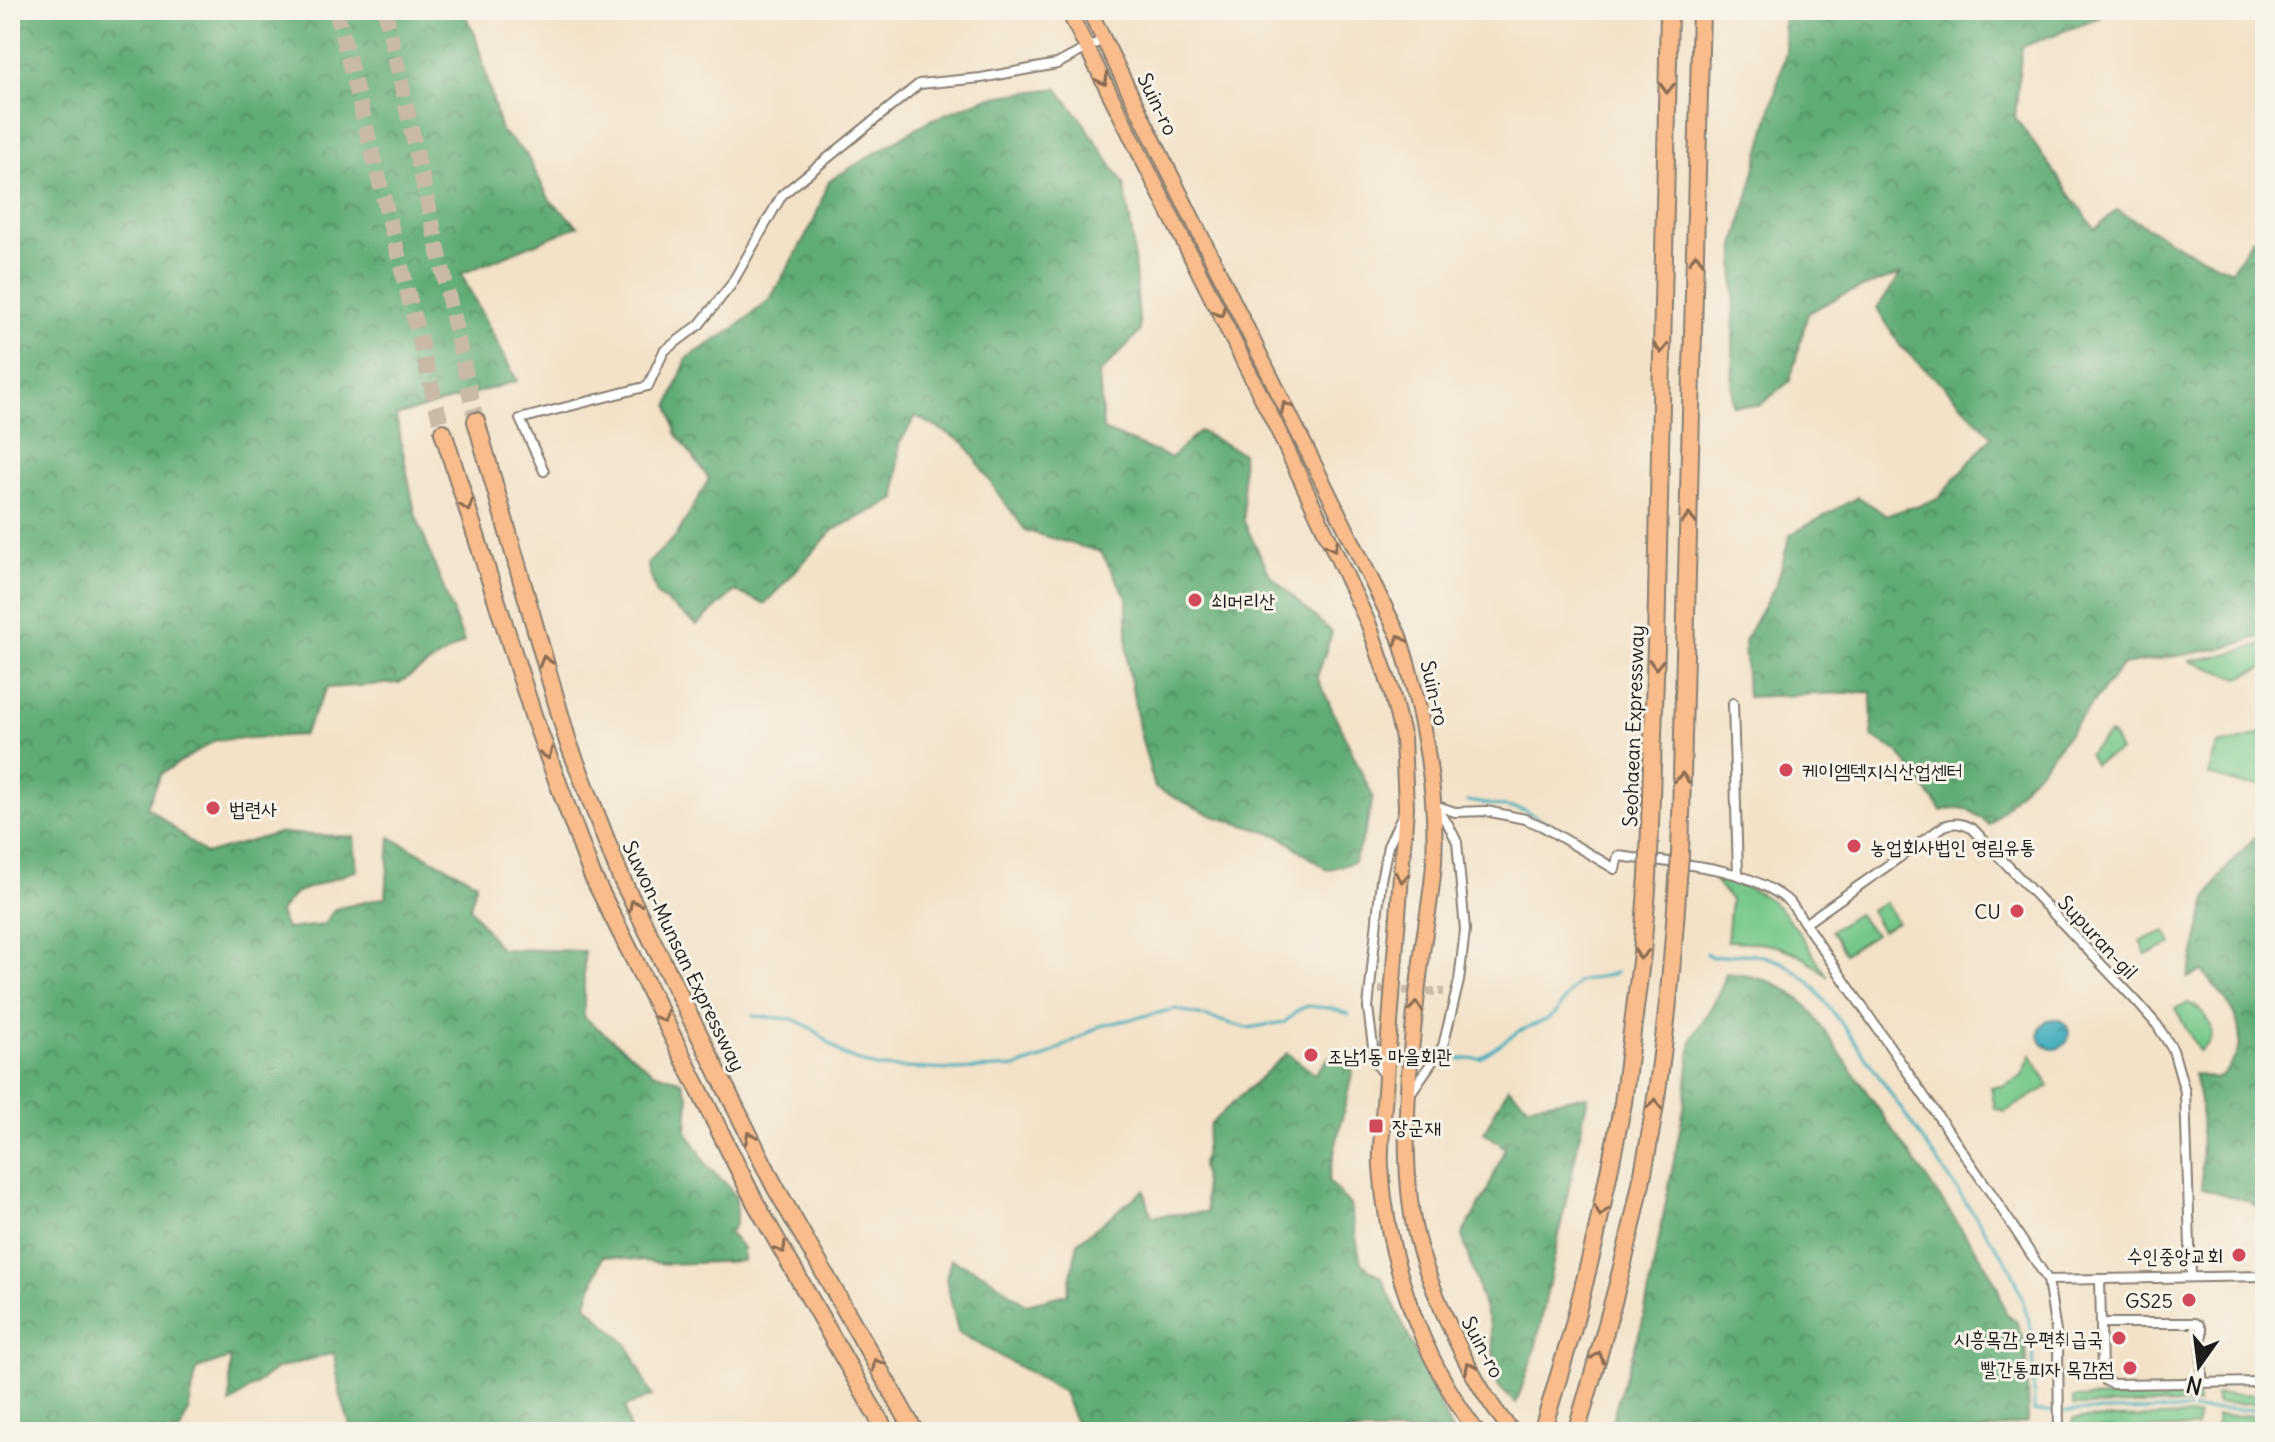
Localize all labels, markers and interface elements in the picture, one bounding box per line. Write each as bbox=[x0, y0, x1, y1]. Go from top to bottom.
street label: Suin-ro bbox=[1132, 69, 1184, 139]
one-way arrow bbox=[1093, 71, 1109, 86]
one-way arrow bbox=[1658, 82, 1675, 95]
one-way arrow bbox=[1687, 252, 1704, 265]
one-way arrow bbox=[1210, 304, 1225, 319]
one-way arrow bbox=[1653, 342, 1670, 355]
one-way arrow bbox=[1281, 400, 1296, 415]
one-way arrow bbox=[458, 499, 474, 513]
one-way arrow bbox=[1681, 512, 1698, 525]
one-way arrow bbox=[1323, 538, 1339, 553]
place label: 쇠머리산 bbox=[1211, 588, 1275, 613]
marker: 쇠머리산 bbox=[1186, 591, 1204, 609]
street label: Seohaean Expressway bbox=[1617, 624, 1649, 828]
one-way arrow bbox=[1393, 634, 1410, 648]
one-way arrow bbox=[538, 654, 554, 668]
street label: Suin-ro bbox=[1415, 658, 1455, 728]
one-way arrow bbox=[1647, 658, 1664, 671]
one-way arrow bbox=[537, 746, 554, 760]
place label: 케이엠텍지식산업센터 bbox=[1802, 758, 1963, 783]
marker: 케이엠텍지식산업센터 bbox=[1777, 761, 1795, 779]
one-way arrow bbox=[1674, 771, 1691, 784]
place label: 법련사 bbox=[229, 796, 277, 821]
marker: 법련사 bbox=[204, 799, 222, 817]
place label: 농업회사법인 영림유통 bbox=[1870, 834, 2036, 859]
street label: Suwon-Munsan Expressway bbox=[617, 836, 751, 1076]
marker: 농업회사법인 영림유통 bbox=[1845, 837, 1863, 855]
one-way arrow bbox=[1394, 871, 1411, 884]
street label: Supuran-gil bbox=[2053, 890, 2143, 984]
one-way arrow bbox=[628, 898, 644, 913]
place label: CU bbox=[1974, 899, 2001, 924]
marker: CU bbox=[2008, 902, 2026, 920]
one-way arrow bbox=[1633, 948, 1650, 961]
one-way arrow bbox=[1408, 1000, 1425, 1013]
one-way arrow bbox=[653, 1008, 668, 1023]
place label: 조남1동 마을회관 bbox=[1327, 1043, 1452, 1068]
marker: 조남1동 마을회관 bbox=[1302, 1046, 1320, 1064]
one-way arrow bbox=[1646, 1097, 1663, 1111]
place label: 장군재 bbox=[1392, 1114, 1440, 1139]
marker: 장군재 bbox=[1367, 1117, 1385, 1135]
one-way arrow bbox=[744, 1131, 760, 1146]
one-way arrow bbox=[1593, 1204, 1610, 1217]
one-way arrow bbox=[771, 1239, 787, 1254]
place label: 수인중앙교회 bbox=[2126, 1243, 2223, 1268]
marker: 수인중앙교회 bbox=[2230, 1246, 2248, 1264]
place label: GS25 bbox=[2125, 1288, 2173, 1313]
marker: GS25 bbox=[2180, 1291, 2198, 1309]
street label: Suin-ro bbox=[1456, 1312, 1510, 1382]
place label: 시흥목감 우편취급국 bbox=[1953, 1326, 2103, 1351]
north arrow bbox=[2159, 1326, 2239, 1406]
marker: 시흥목감 우편취급국 bbox=[2110, 1329, 2128, 1347]
one-way arrow bbox=[1589, 1351, 1605, 1365]
place label: 빨간통피자 목감점 bbox=[1980, 1356, 2114, 1381]
one-way arrow bbox=[871, 1358, 887, 1373]
marker: 빨간통피자 목감점 bbox=[2121, 1359, 2139, 1377]
one-way arrow bbox=[1464, 1362, 1480, 1376]
text: N bbox=[2183, 1370, 2205, 1401]

